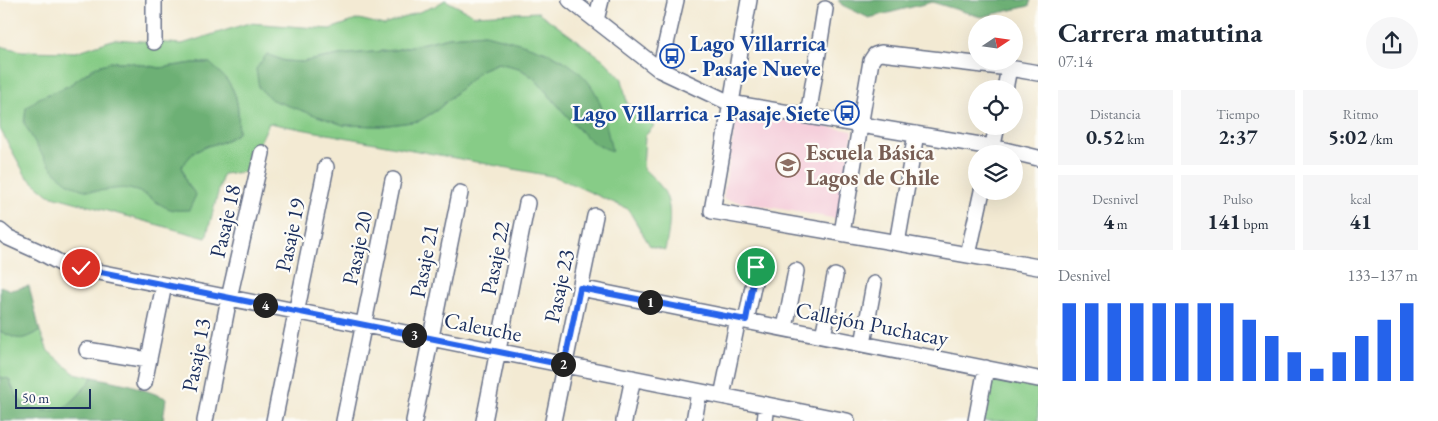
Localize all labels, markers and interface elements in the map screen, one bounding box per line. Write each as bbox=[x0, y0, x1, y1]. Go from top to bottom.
text: Carrera matutina bbox=[1058, 14, 1262, 50]
north arrow bbox=[968, 15, 1022, 70]
map controls bbox=[968, 15, 1023, 200]
button: share bbox=[1366, 17, 1418, 69]
place label: Lago Villarrica - Pasaje Nueve bbox=[690, 29, 827, 83]
bus stop icon: Lago Villarrica - Pasaje Nueve bbox=[659, 43, 685, 69]
text: 07:14 bbox=[1058, 51, 1093, 72]
button: locate bbox=[968, 80, 1023, 135]
place label: Lago Villarrica - Pasaje Siete bbox=[572, 99, 830, 128]
bus stop icon: Lago Villarrica - Pasaje Siete bbox=[834, 100, 860, 126]
text: Distancia bbox=[1090, 105, 1141, 123]
text: Tiempo bbox=[1216, 105, 1260, 123]
text: Ritmo bbox=[1343, 105, 1378, 123]
text: 0.52 bbox=[1086, 123, 1124, 150]
text: 2:37 bbox=[1218, 123, 1258, 150]
text: 5:02 bbox=[1328, 123, 1367, 150]
text: km bbox=[1124, 130, 1145, 148]
text: /km bbox=[1367, 130, 1393, 148]
place label: Escuela Básica Lagos de Chile bbox=[806, 138, 939, 192]
button: layers bbox=[968, 145, 1023, 200]
school or university icon: Escuela Básica Lagos de Chile bbox=[775, 152, 801, 178]
street label: Pasaje 18 bbox=[202, 181, 248, 261]
text: Desnivel bbox=[1092, 190, 1138, 208]
text: Pulso bbox=[1223, 190, 1253, 208]
text: kcal bbox=[1350, 190, 1371, 208]
street label: Pasaje 19 bbox=[268, 195, 312, 274]
street label: Pasaje 20 bbox=[335, 208, 379, 287]
text: 4 bbox=[1103, 208, 1114, 235]
text: 141 bbox=[1207, 208, 1241, 235]
text: 41 bbox=[1350, 208, 1372, 235]
text: m bbox=[1114, 215, 1128, 233]
text: bpm bbox=[1241, 215, 1269, 233]
street label: Pasaje 22 bbox=[474, 218, 516, 297]
street label: Pasaje 21 bbox=[403, 222, 445, 300]
pin bbox=[735, 246, 777, 288]
pin bbox=[60, 247, 102, 289]
street label: Pasaje 23 bbox=[537, 247, 581, 325]
icon: arrive bbox=[742, 253, 770, 281]
icon: check bbox=[67, 254, 95, 282]
text: Desnivel bbox=[1058, 265, 1111, 286]
text: 133–137 m bbox=[1347, 265, 1418, 286]
pin: 1 bbox=[638, 290, 662, 314]
pin: 4 bbox=[252, 292, 278, 318]
text: 1 bbox=[647, 293, 654, 311]
street label: Callejón Puchacay bbox=[793, 295, 951, 353]
text: 4 bbox=[262, 296, 269, 314]
street label: Caleuche bbox=[442, 305, 525, 349]
street label: Pasaje 13 bbox=[175, 316, 217, 394]
pin: 3 bbox=[402, 322, 426, 348]
text: 3 bbox=[411, 326, 418, 344]
pin: 2 bbox=[550, 352, 576, 376]
text: 2 bbox=[560, 355, 567, 373]
scale bar bbox=[15, 386, 91, 409]
text: 50 m bbox=[22, 389, 49, 407]

